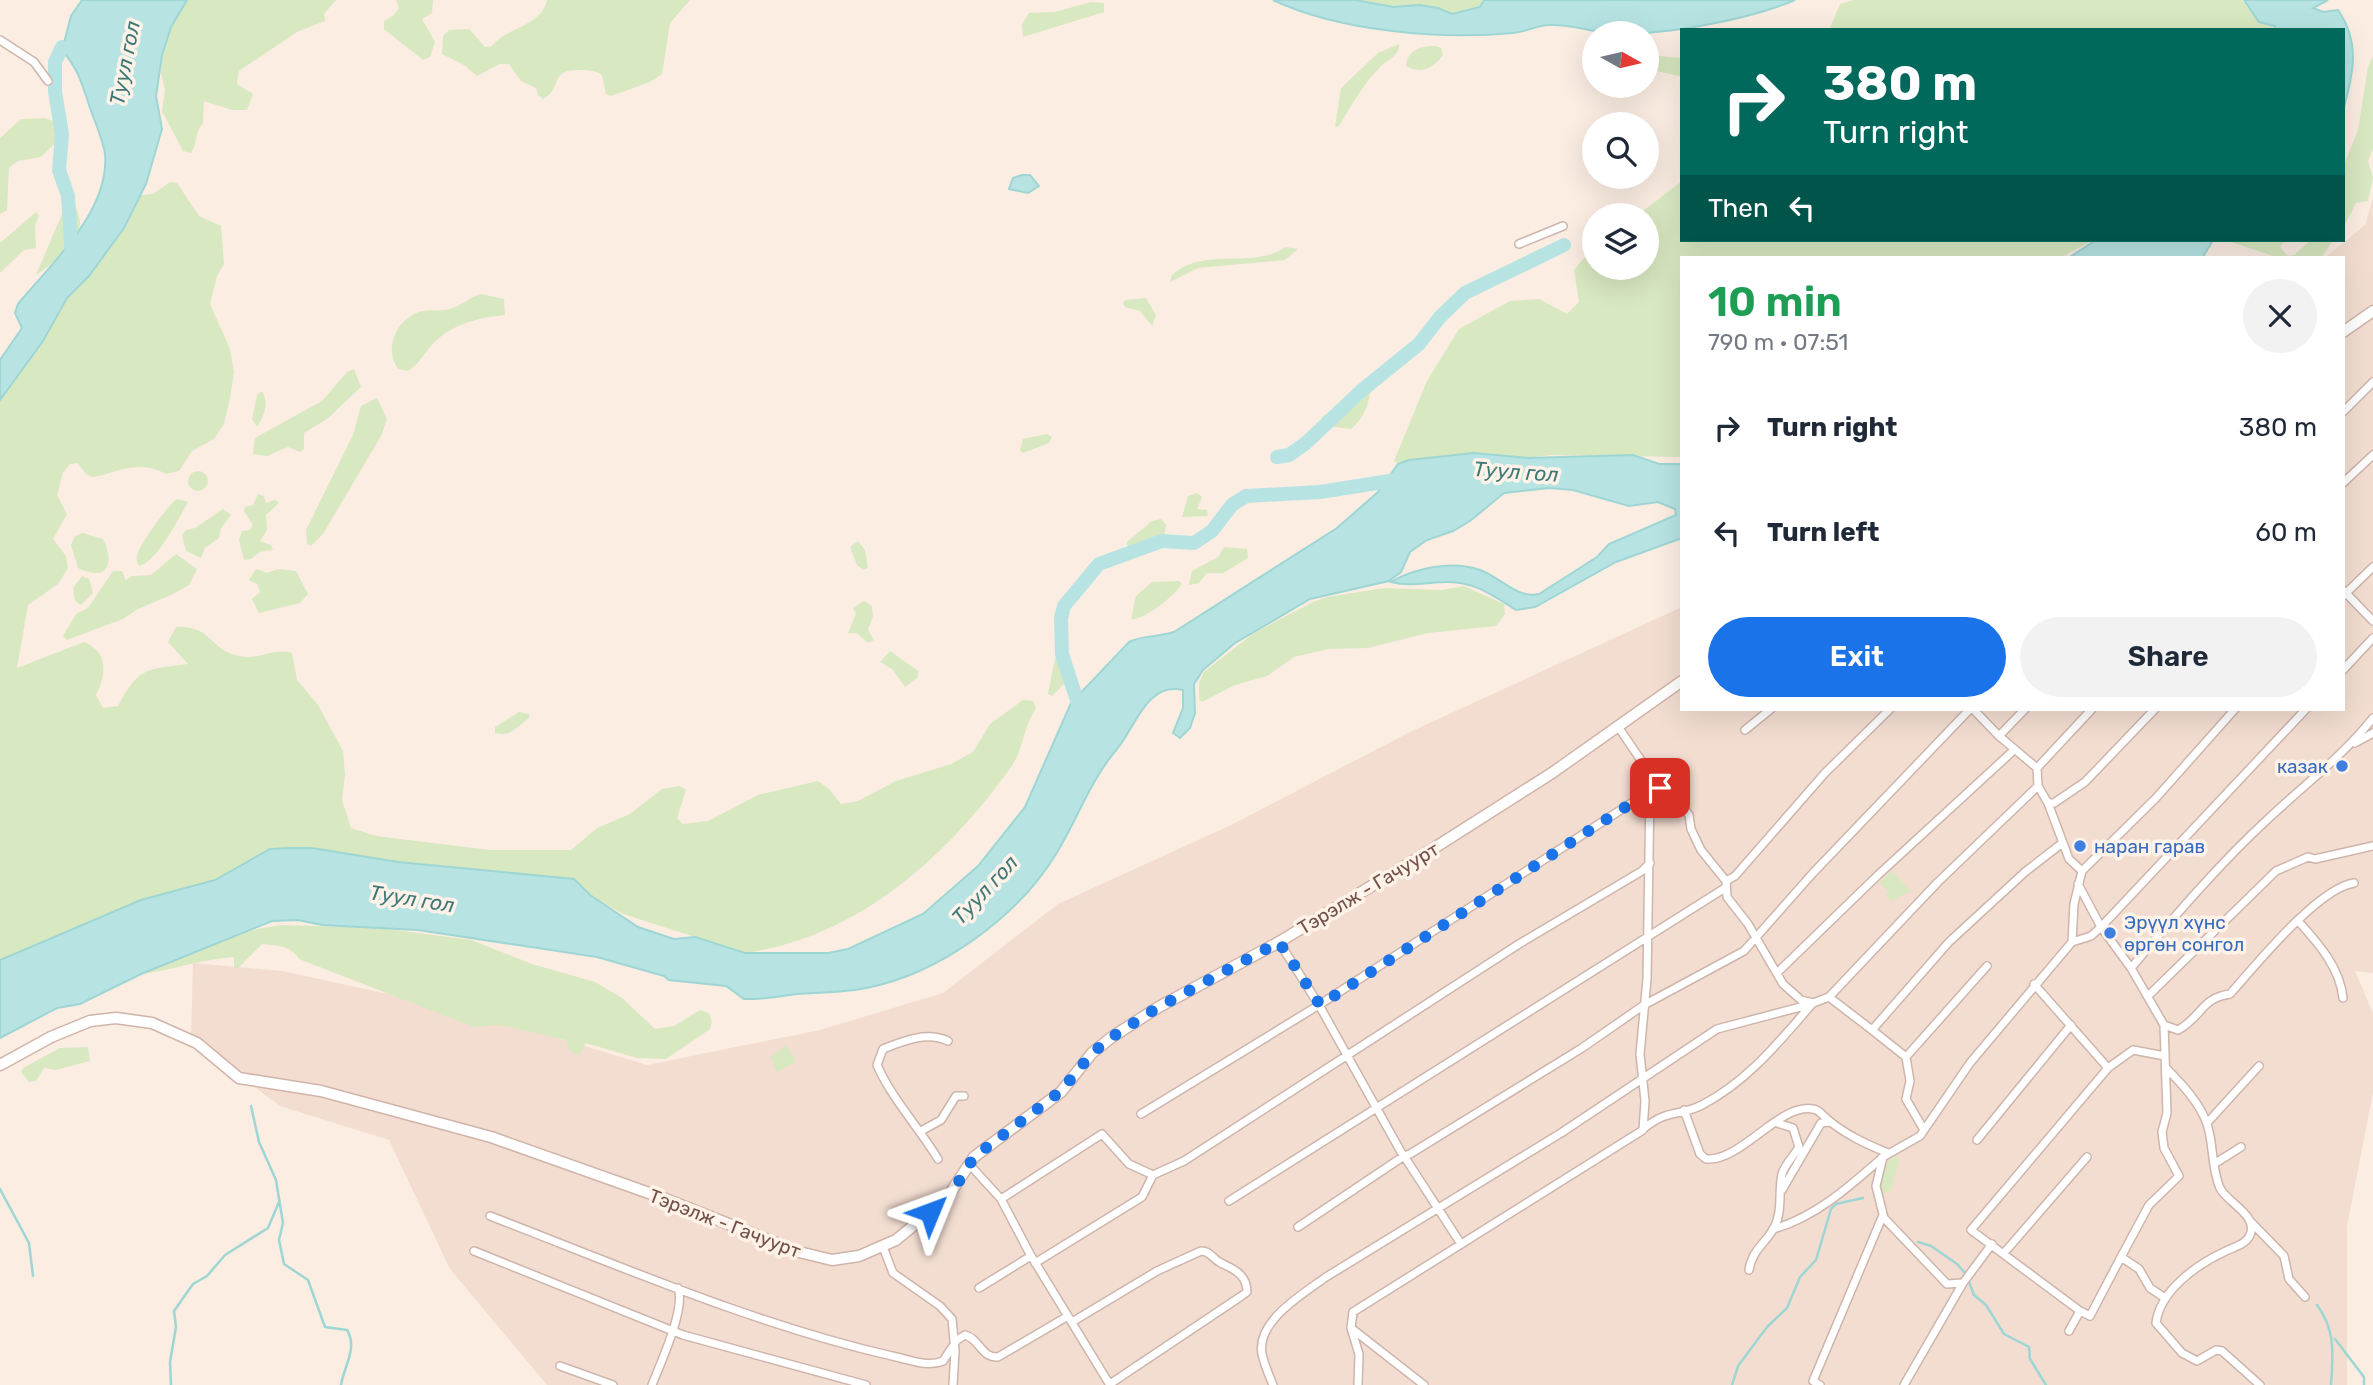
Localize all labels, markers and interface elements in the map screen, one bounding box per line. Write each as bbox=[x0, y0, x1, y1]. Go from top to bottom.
water label: Туул гол bbox=[104, 19, 145, 107]
north arrow bbox=[1582, 21, 1659, 98]
map controls bbox=[1582, 21, 1659, 280]
text: 380 m bbox=[1823, 54, 1977, 112]
icon: right bbox=[1708, 56, 1799, 147]
button: search bbox=[1582, 112, 1659, 189]
text: Turn right bbox=[1823, 113, 1968, 151]
icon: left bbox=[1783, 189, 1821, 227]
text: Then bbox=[1708, 193, 1769, 224]
button: layers bbox=[1582, 203, 1659, 280]
text: 10 min bbox=[1708, 277, 1842, 327]
button: close bbox=[2243, 279, 2317, 353]
text: 790 m · 07:51 bbox=[1708, 328, 1848, 356]
icon: right bbox=[1708, 409, 1746, 447]
text: Turn right bbox=[1767, 412, 1897, 443]
text: 380 m bbox=[2239, 412, 2317, 443]
water label: Туул гол bbox=[1473, 456, 1559, 487]
icon: left bbox=[1708, 514, 1746, 552]
text: Turn left bbox=[1767, 517, 1879, 548]
text: 60 m bbox=[2255, 517, 2317, 548]
button: Exit bbox=[1708, 617, 2006, 697]
button: Share bbox=[2020, 617, 2317, 697]
place label: казак bbox=[2277, 755, 2328, 778]
pin bbox=[1630, 758, 1690, 818]
marker: казак bbox=[2334, 758, 2350, 774]
icon: arrive bbox=[1641, 769, 1679, 807]
place label: наран гарав bbox=[2094, 835, 2205, 858]
street label: Тэрэлж - Гачуурт bbox=[1293, 837, 1443, 940]
marker: наран гарав bbox=[2072, 838, 2088, 854]
water label: Туул гол bbox=[946, 850, 1023, 929]
water label: Туул гол bbox=[368, 879, 456, 918]
place label: Эрүүл хүнс өргөн сонгол bbox=[2124, 911, 2244, 956]
marker: Эрүүл хүнс өргөн сонгол bbox=[2102, 925, 2118, 941]
position arrow bbox=[893, 1175, 967, 1249]
street label: Тэрэлж - Гачуурт bbox=[646, 1184, 804, 1263]

